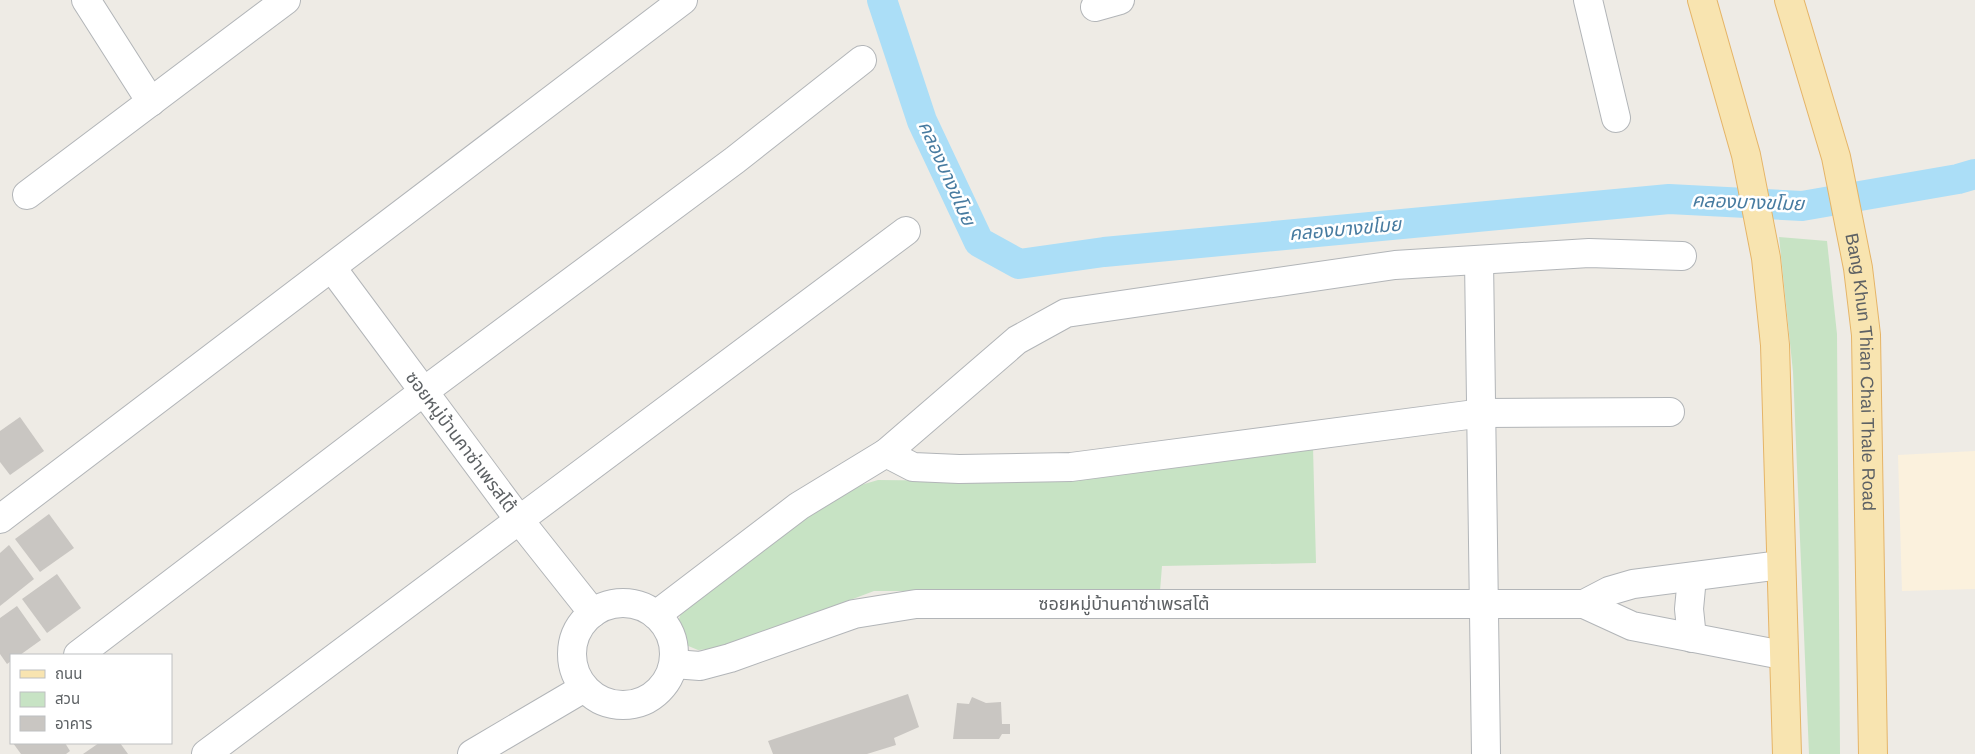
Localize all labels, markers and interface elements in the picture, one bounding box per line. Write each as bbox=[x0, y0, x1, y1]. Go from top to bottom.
water label: คลองบางขโมย bbox=[915, 117, 980, 230]
water label: คลองบางขโมย bbox=[1692, 190, 1806, 215]
water label: คลองบางขโมย bbox=[1288, 214, 1404, 244]
street label: Bang Khun Thian Chai Thale Road bbox=[1841, 231, 1879, 511]
street label: ซอยหมู่บ้านคาซ่าเพรสโต้ bbox=[400, 368, 520, 517]
street label: ซอยหมู่บ้านคาซ่าเพรสโต้ bbox=[1039, 594, 1209, 616]
legend bbox=[10, 654, 172, 744]
text: ถนน bbox=[55, 665, 82, 682]
text: สวน bbox=[55, 690, 80, 707]
text: อาคาร bbox=[55, 715, 92, 732]

